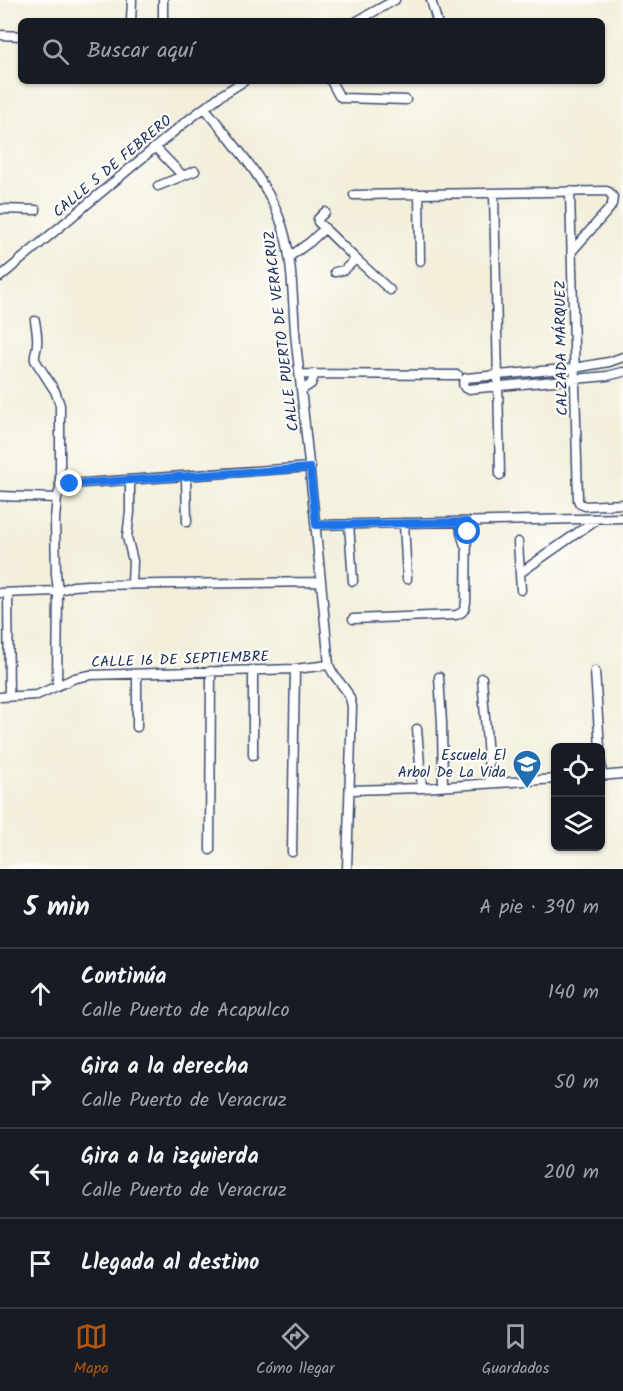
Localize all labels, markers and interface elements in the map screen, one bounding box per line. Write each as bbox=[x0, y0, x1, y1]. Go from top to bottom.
search box bbox=[18, 18, 605, 84]
text: Buscar aquí bbox=[87, 34, 194, 69]
icon: search bbox=[39, 35, 72, 68]
street label: CALLE 5 DE FEBRERO bbox=[48, 110, 178, 224]
street label: CALLE PUERTO DE VERACRUZ bbox=[258, 229, 306, 433]
street label: CALZADA MÁRQUEZ bbox=[549, 280, 575, 416]
route end bbox=[56, 470, 82, 496]
route start bbox=[454, 518, 480, 544]
street label: CALLE 16 DE SEPTIEMBRE bbox=[91, 645, 271, 675]
map controls bbox=[551, 743, 605, 851]
button: locate bbox=[551, 743, 605, 797]
place label: Escuela El Arbol De La Vida bbox=[398, 744, 506, 785]
school or university icon: Escuela El Arbol De La Vida bbox=[511, 748, 543, 790]
button: layers bbox=[551, 797, 605, 851]
text: 5 min bbox=[24, 887, 90, 929]
text: A pie · 390 m bbox=[480, 892, 599, 924]
text: Continúa bbox=[81, 960, 166, 995]
icon: ahead bbox=[24, 977, 57, 1010]
text: 140 m bbox=[548, 977, 599, 1009]
text: Calle Puerto de Acapulco bbox=[81, 995, 290, 1027]
text: Gira a la derecha bbox=[81, 1050, 248, 1085]
icon: right bbox=[24, 1067, 57, 1100]
text: 50 m bbox=[554, 1067, 599, 1099]
text: Calle Puerto de Veracruz bbox=[81, 1085, 287, 1117]
text: Gira a la izquierda bbox=[81, 1140, 259, 1175]
icon: left bbox=[24, 1157, 57, 1190]
text: 200 m bbox=[543, 1157, 599, 1189]
text: Calle Puerto de Veracruz bbox=[81, 1175, 287, 1207]
text: Llegada al destino bbox=[81, 1246, 259, 1281]
icon: arrive bbox=[24, 1247, 57, 1280]
tab: Mapa bbox=[74, 1320, 109, 1381]
tab: Cómo llegar bbox=[256, 1320, 335, 1381]
tab: Guardados bbox=[482, 1320, 549, 1381]

